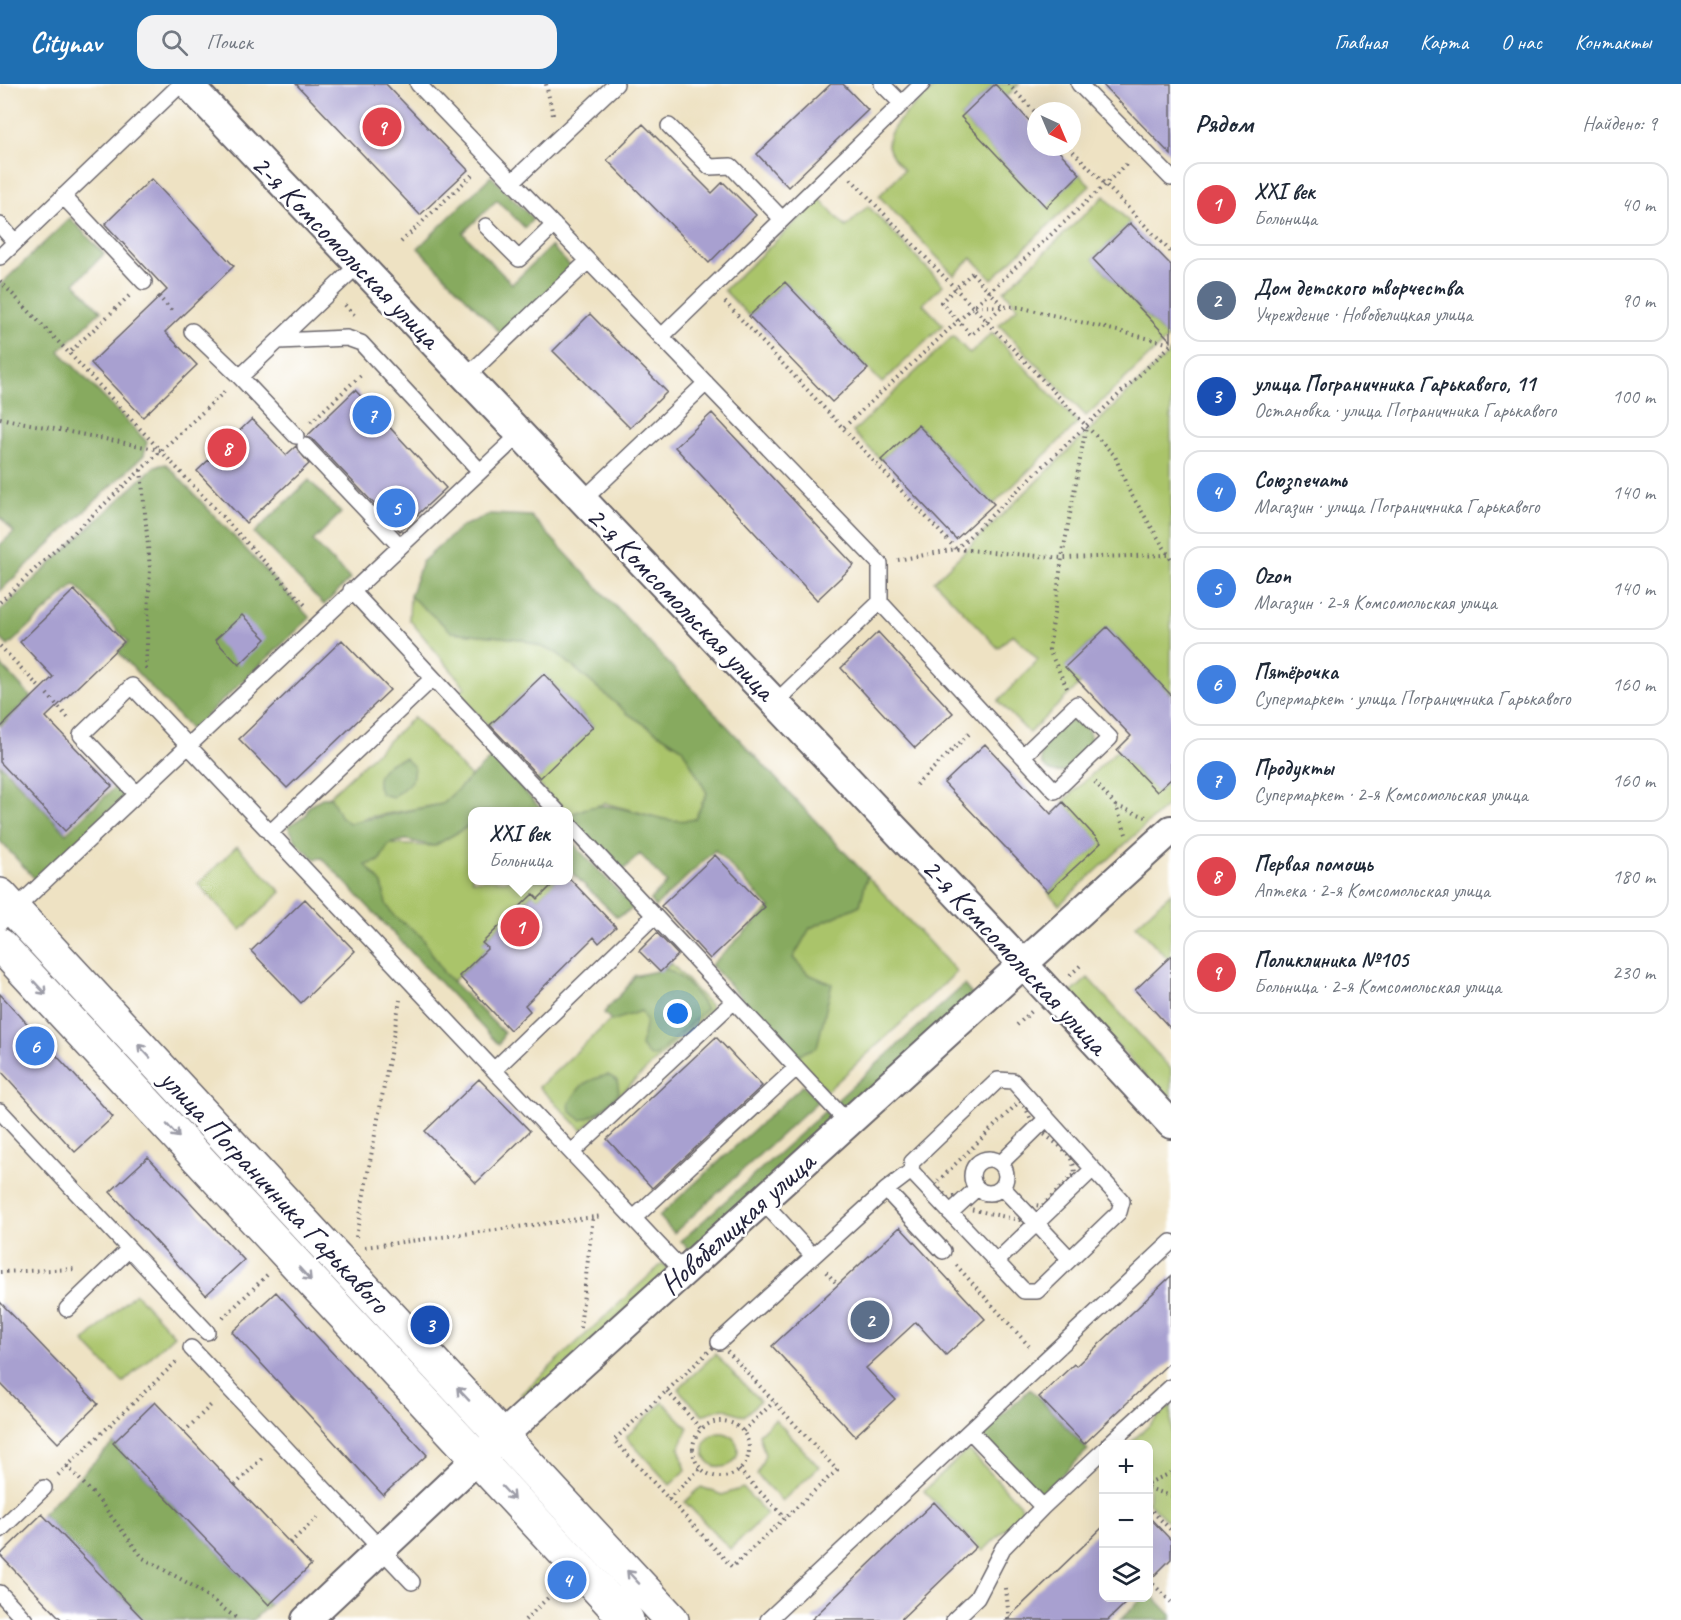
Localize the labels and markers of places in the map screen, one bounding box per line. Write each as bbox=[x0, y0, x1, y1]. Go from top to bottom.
pin: 9 bbox=[362, 104, 401, 150]
pin: 7 bbox=[352, 392, 392, 438]
pin: 8 bbox=[208, 426, 246, 470]
pin: 5 bbox=[376, 486, 416, 530]
pin: 1 bbox=[500, 904, 540, 950]
pin: 6 bbox=[15, 1024, 54, 1068]
pin: 2 bbox=[850, 1298, 890, 1342]
pin: 3 bbox=[410, 1302, 450, 1348]
pin: 4 bbox=[548, 1558, 586, 1602]

